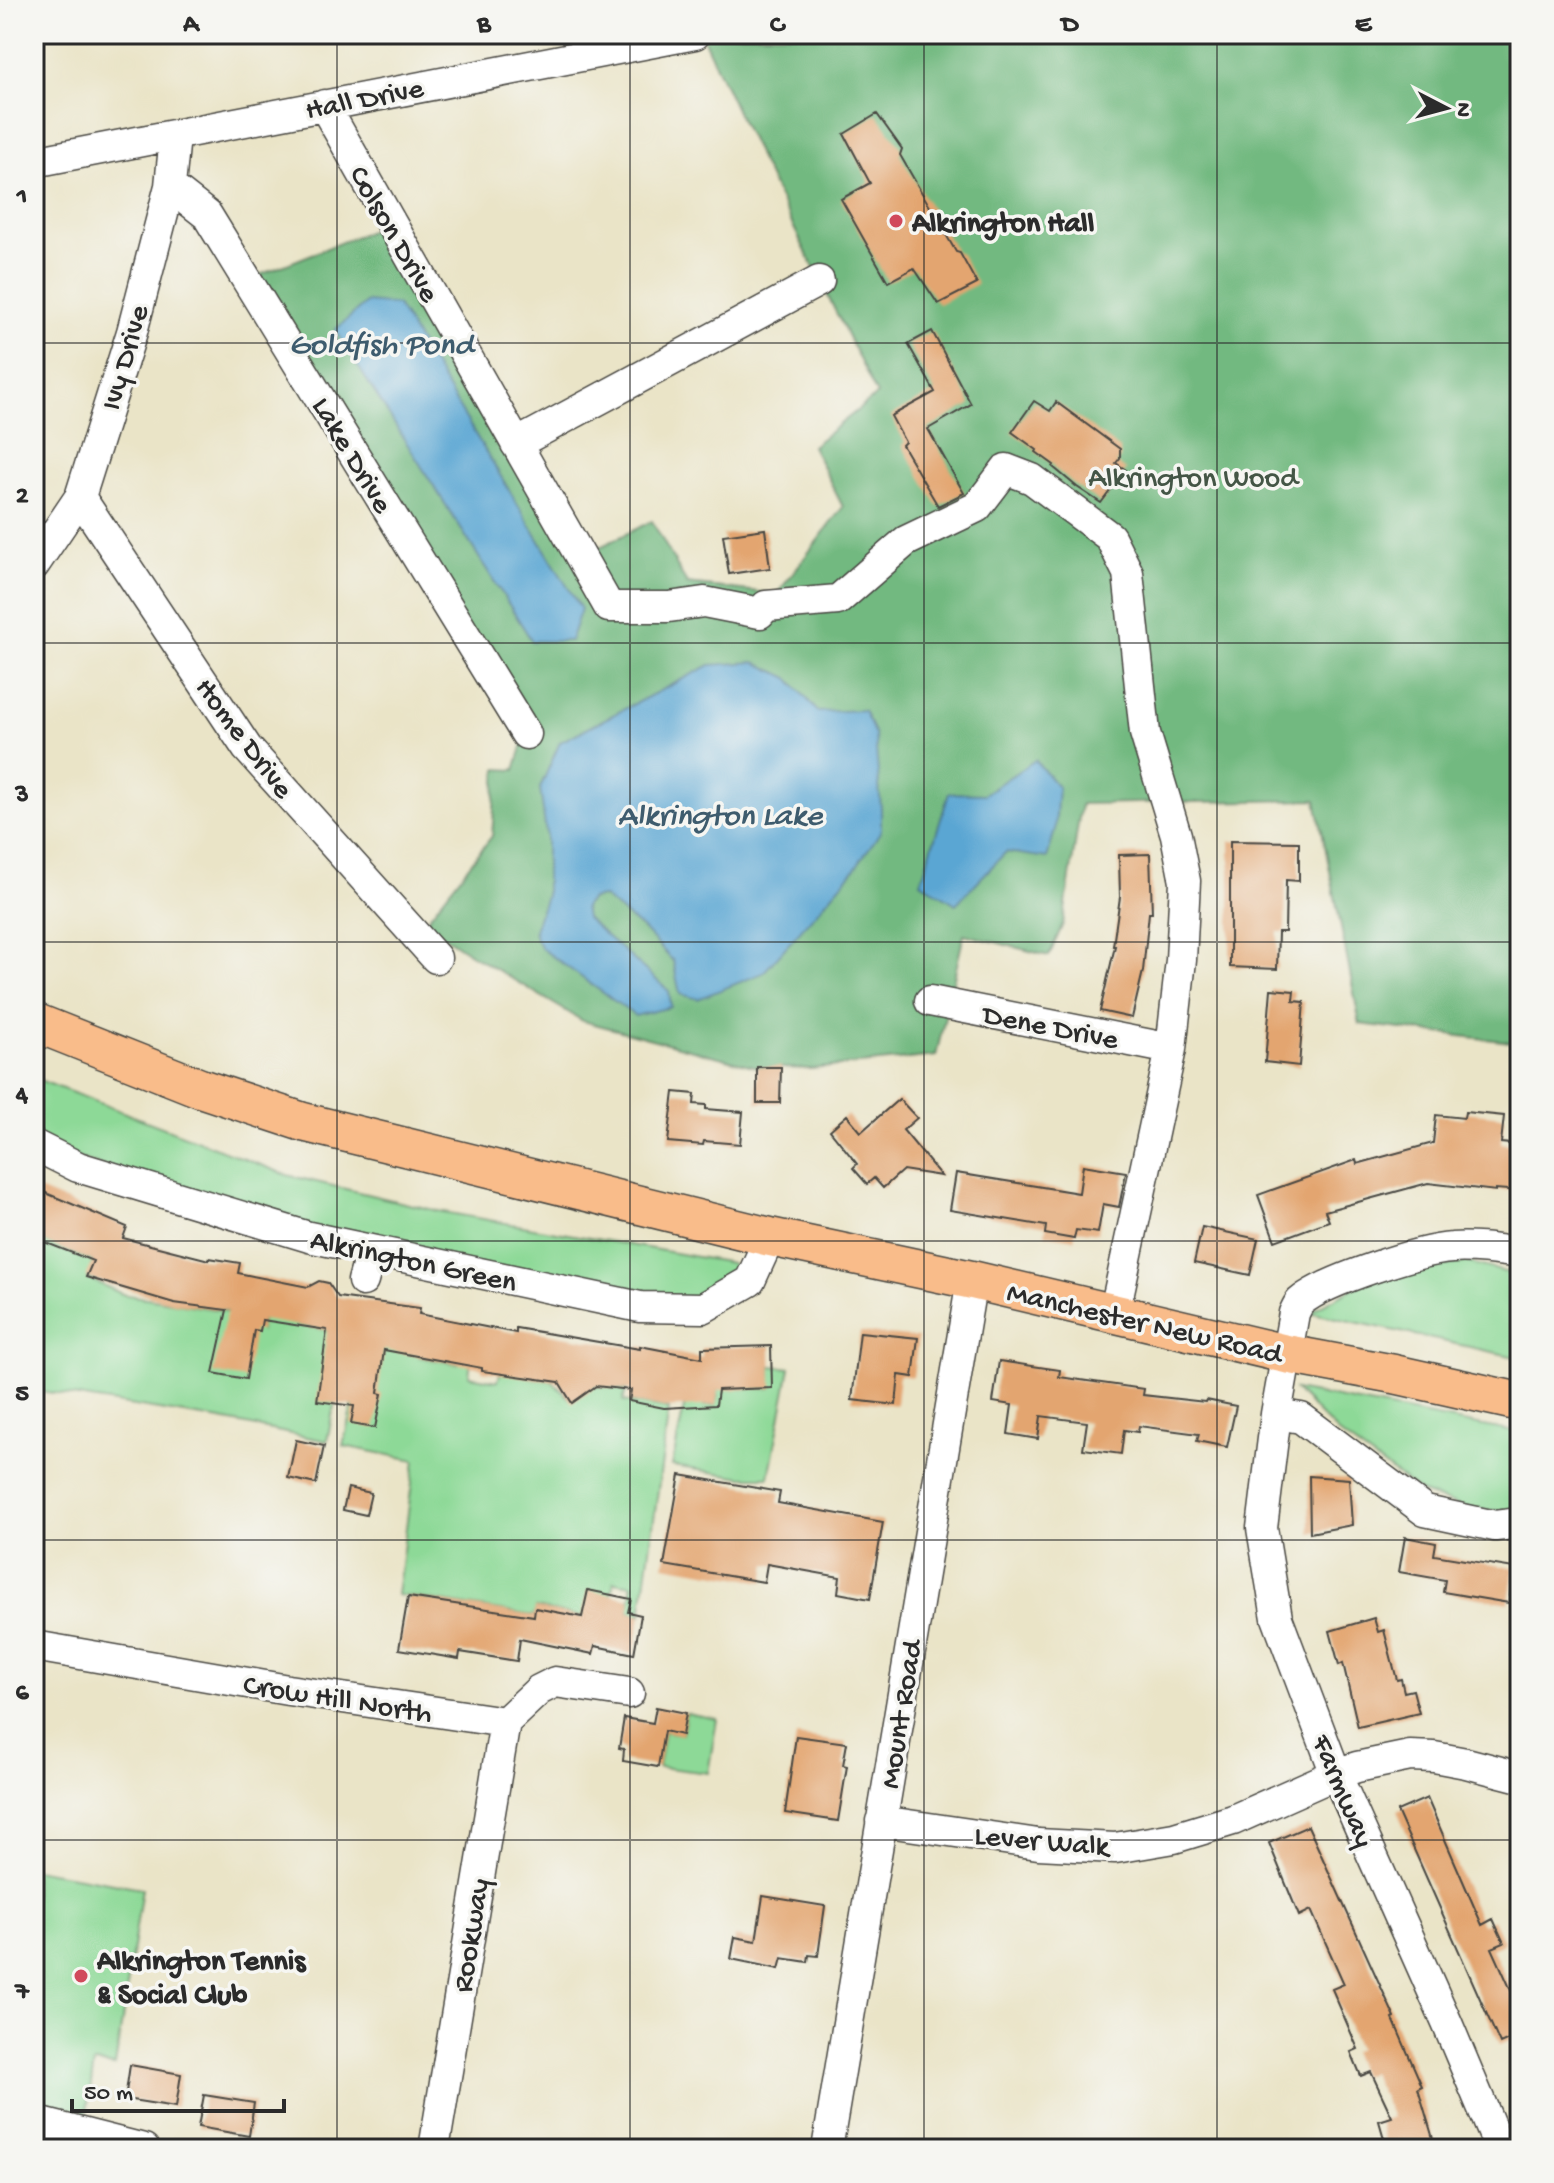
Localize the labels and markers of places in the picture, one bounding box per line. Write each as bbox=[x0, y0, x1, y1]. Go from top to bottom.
place label: Alkrington Hall bbox=[911, 208, 1095, 243]
marker: Alkrington Hall bbox=[887, 212, 905, 230]
place label: Alkrington Tennis & Social Club bbox=[96, 1946, 307, 2015]
marker: Alkrington Tennis & Social Club bbox=[72, 1967, 90, 1985]

